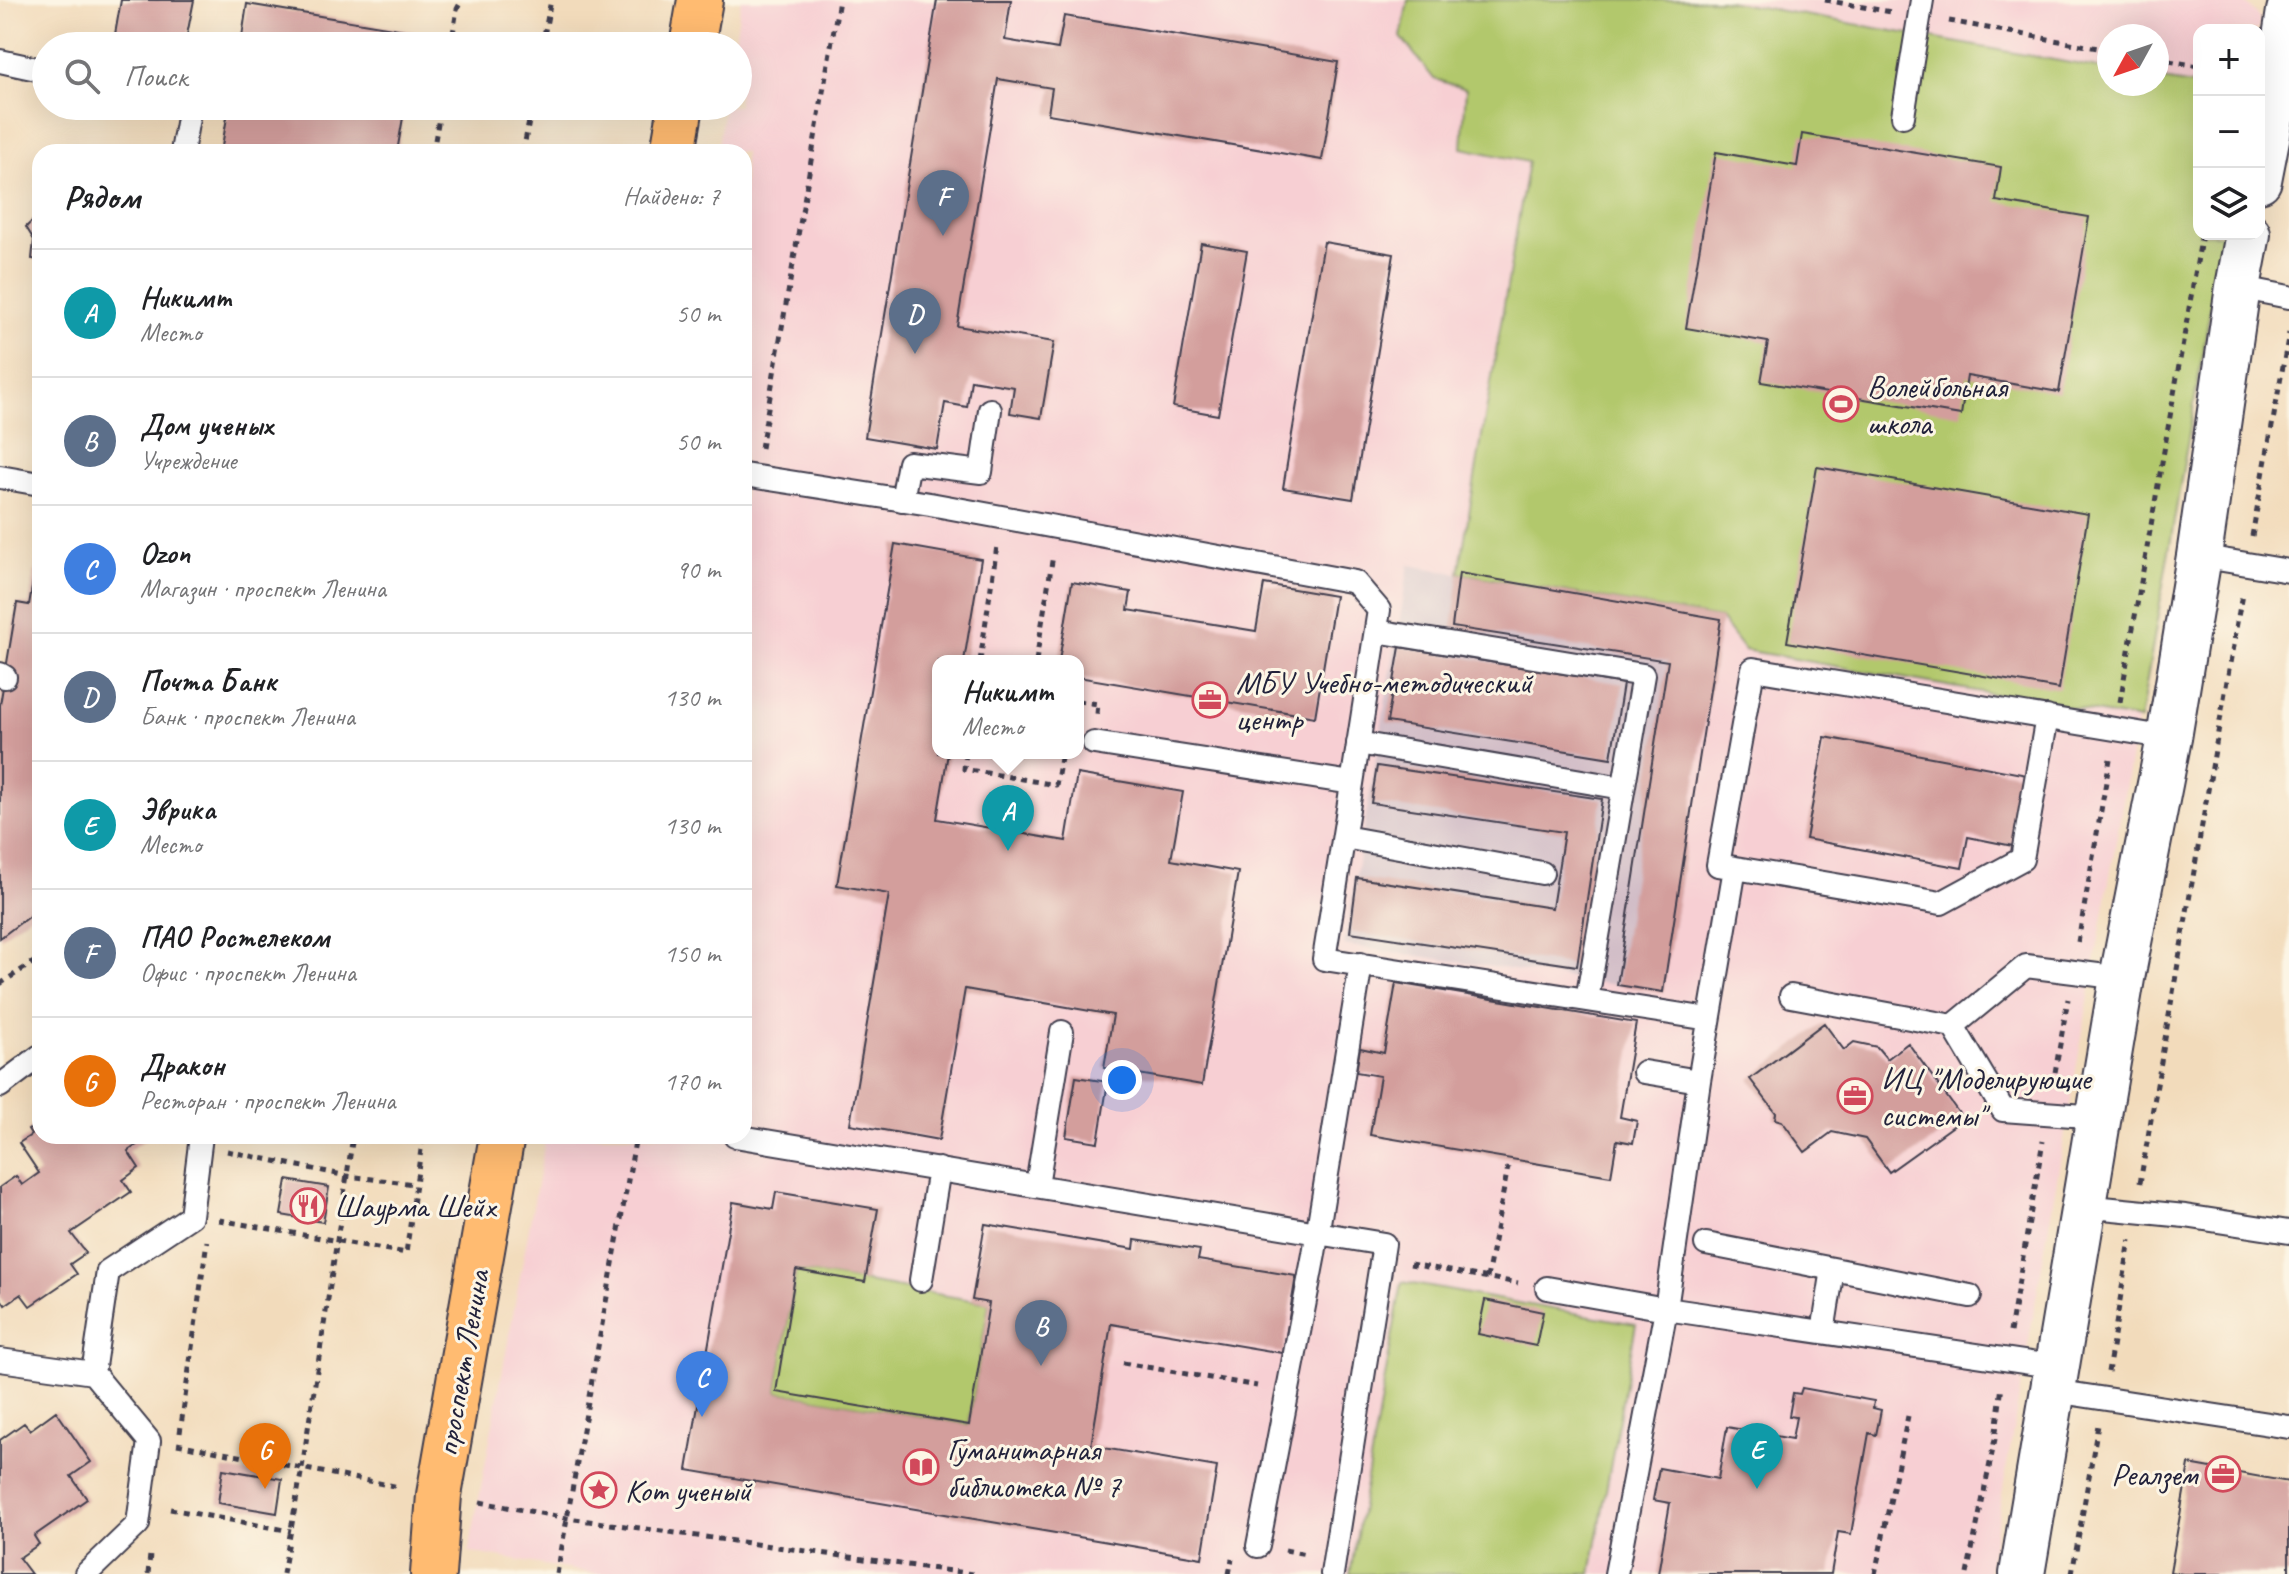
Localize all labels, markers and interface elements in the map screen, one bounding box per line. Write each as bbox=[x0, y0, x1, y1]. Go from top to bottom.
north arrow bbox=[2097, 24, 2169, 96]
map controls bbox=[2193, 24, 2265, 240]
button: + bbox=[2193, 24, 2265, 96]
search box bbox=[32, 32, 752, 120]
icon: search bbox=[60, 54, 104, 98]
text: Поиск bbox=[124, 57, 187, 95]
button: − bbox=[2193, 96, 2265, 168]
button: layers bbox=[2193, 168, 2265, 240]
pin: F bbox=[917, 170, 969, 236]
text: Рядом bbox=[64, 175, 140, 218]
text: Найдено: 7 bbox=[623, 180, 720, 213]
text: Никимт bbox=[140, 278, 232, 316]
pin: D bbox=[889, 288, 941, 354]
text: A bbox=[83, 297, 97, 330]
text: 50 m bbox=[676, 297, 720, 330]
text: Место bbox=[140, 316, 202, 349]
place label: Волейбольная школа bbox=[1867, 366, 2009, 444]
sports icon: Волейбольная школа bbox=[1822, 385, 1860, 423]
text: Дом ученых bbox=[140, 406, 273, 444]
text: B bbox=[83, 425, 97, 458]
text: 50 m bbox=[676, 425, 720, 458]
text: Учреждение bbox=[140, 444, 236, 477]
text: Ozon bbox=[140, 534, 190, 572]
text: C bbox=[84, 553, 96, 586]
text: 90 m bbox=[676, 553, 720, 586]
text: Магазин · проспект Ленина bbox=[140, 572, 386, 605]
popup bbox=[932, 655, 1084, 759]
text: Почта Банк bbox=[140, 662, 276, 700]
place label: МБУ Учебно-методический центр bbox=[1236, 662, 1534, 740]
text: Никимт bbox=[962, 672, 1054, 710]
text: D bbox=[82, 681, 98, 714]
text: 130 m bbox=[664, 681, 720, 714]
office icon: МБУ Учебно-методический центр bbox=[1191, 681, 1229, 719]
text: Банк · проспект Ленина bbox=[140, 700, 355, 733]
text: Место bbox=[962, 710, 1023, 743]
pin: A bbox=[982, 785, 1034, 851]
text: Эврика bbox=[140, 790, 215, 828]
text: E bbox=[83, 809, 97, 842]
text: 130 m bbox=[664, 809, 720, 842]
text: Место bbox=[140, 828, 202, 861]
text: ПАО Ростелеком bbox=[140, 918, 329, 956]
text: F bbox=[84, 937, 96, 970]
text: 150 m bbox=[664, 937, 720, 970]
text: Офис · проспект Ленина bbox=[140, 956, 356, 989]
text: Дракон bbox=[140, 1046, 225, 1084]
place label: ИЦ "Моделирующие системы" bbox=[1881, 1058, 2093, 1136]
your location bbox=[1102, 1060, 1142, 1100]
text: G bbox=[84, 1065, 96, 1098]
text: 170 m bbox=[664, 1065, 720, 1098]
office icon: ИЦ "Моделирующие системы" bbox=[1836, 1077, 1874, 1115]
text: Ресторан · проспект Ленина bbox=[140, 1084, 396, 1117]
place label: Шаурма Шейх bbox=[334, 1186, 498, 1227]
restaurant icon: Шаурма Шейх bbox=[289, 1187, 327, 1225]
street label: проспект Ленина bbox=[426, 1265, 499, 1459]
pin: B bbox=[1015, 1300, 1067, 1366]
pin: C bbox=[676, 1351, 728, 1417]
pin: G bbox=[239, 1423, 291, 1489]
pin: E bbox=[1731, 1423, 1783, 1489]
place label: Гуманитарная библиотека № 7 bbox=[947, 1429, 1122, 1507]
library icon: Гуманитарная библиотека № 7 bbox=[902, 1448, 940, 1486]
place label: Реалзем bbox=[2111, 1454, 2199, 1495]
office icon: Реалзем bbox=[2204, 1455, 2242, 1493]
place label: Кот ученый bbox=[625, 1470, 753, 1511]
place icon: Кот ученый bbox=[580, 1471, 618, 1509]

